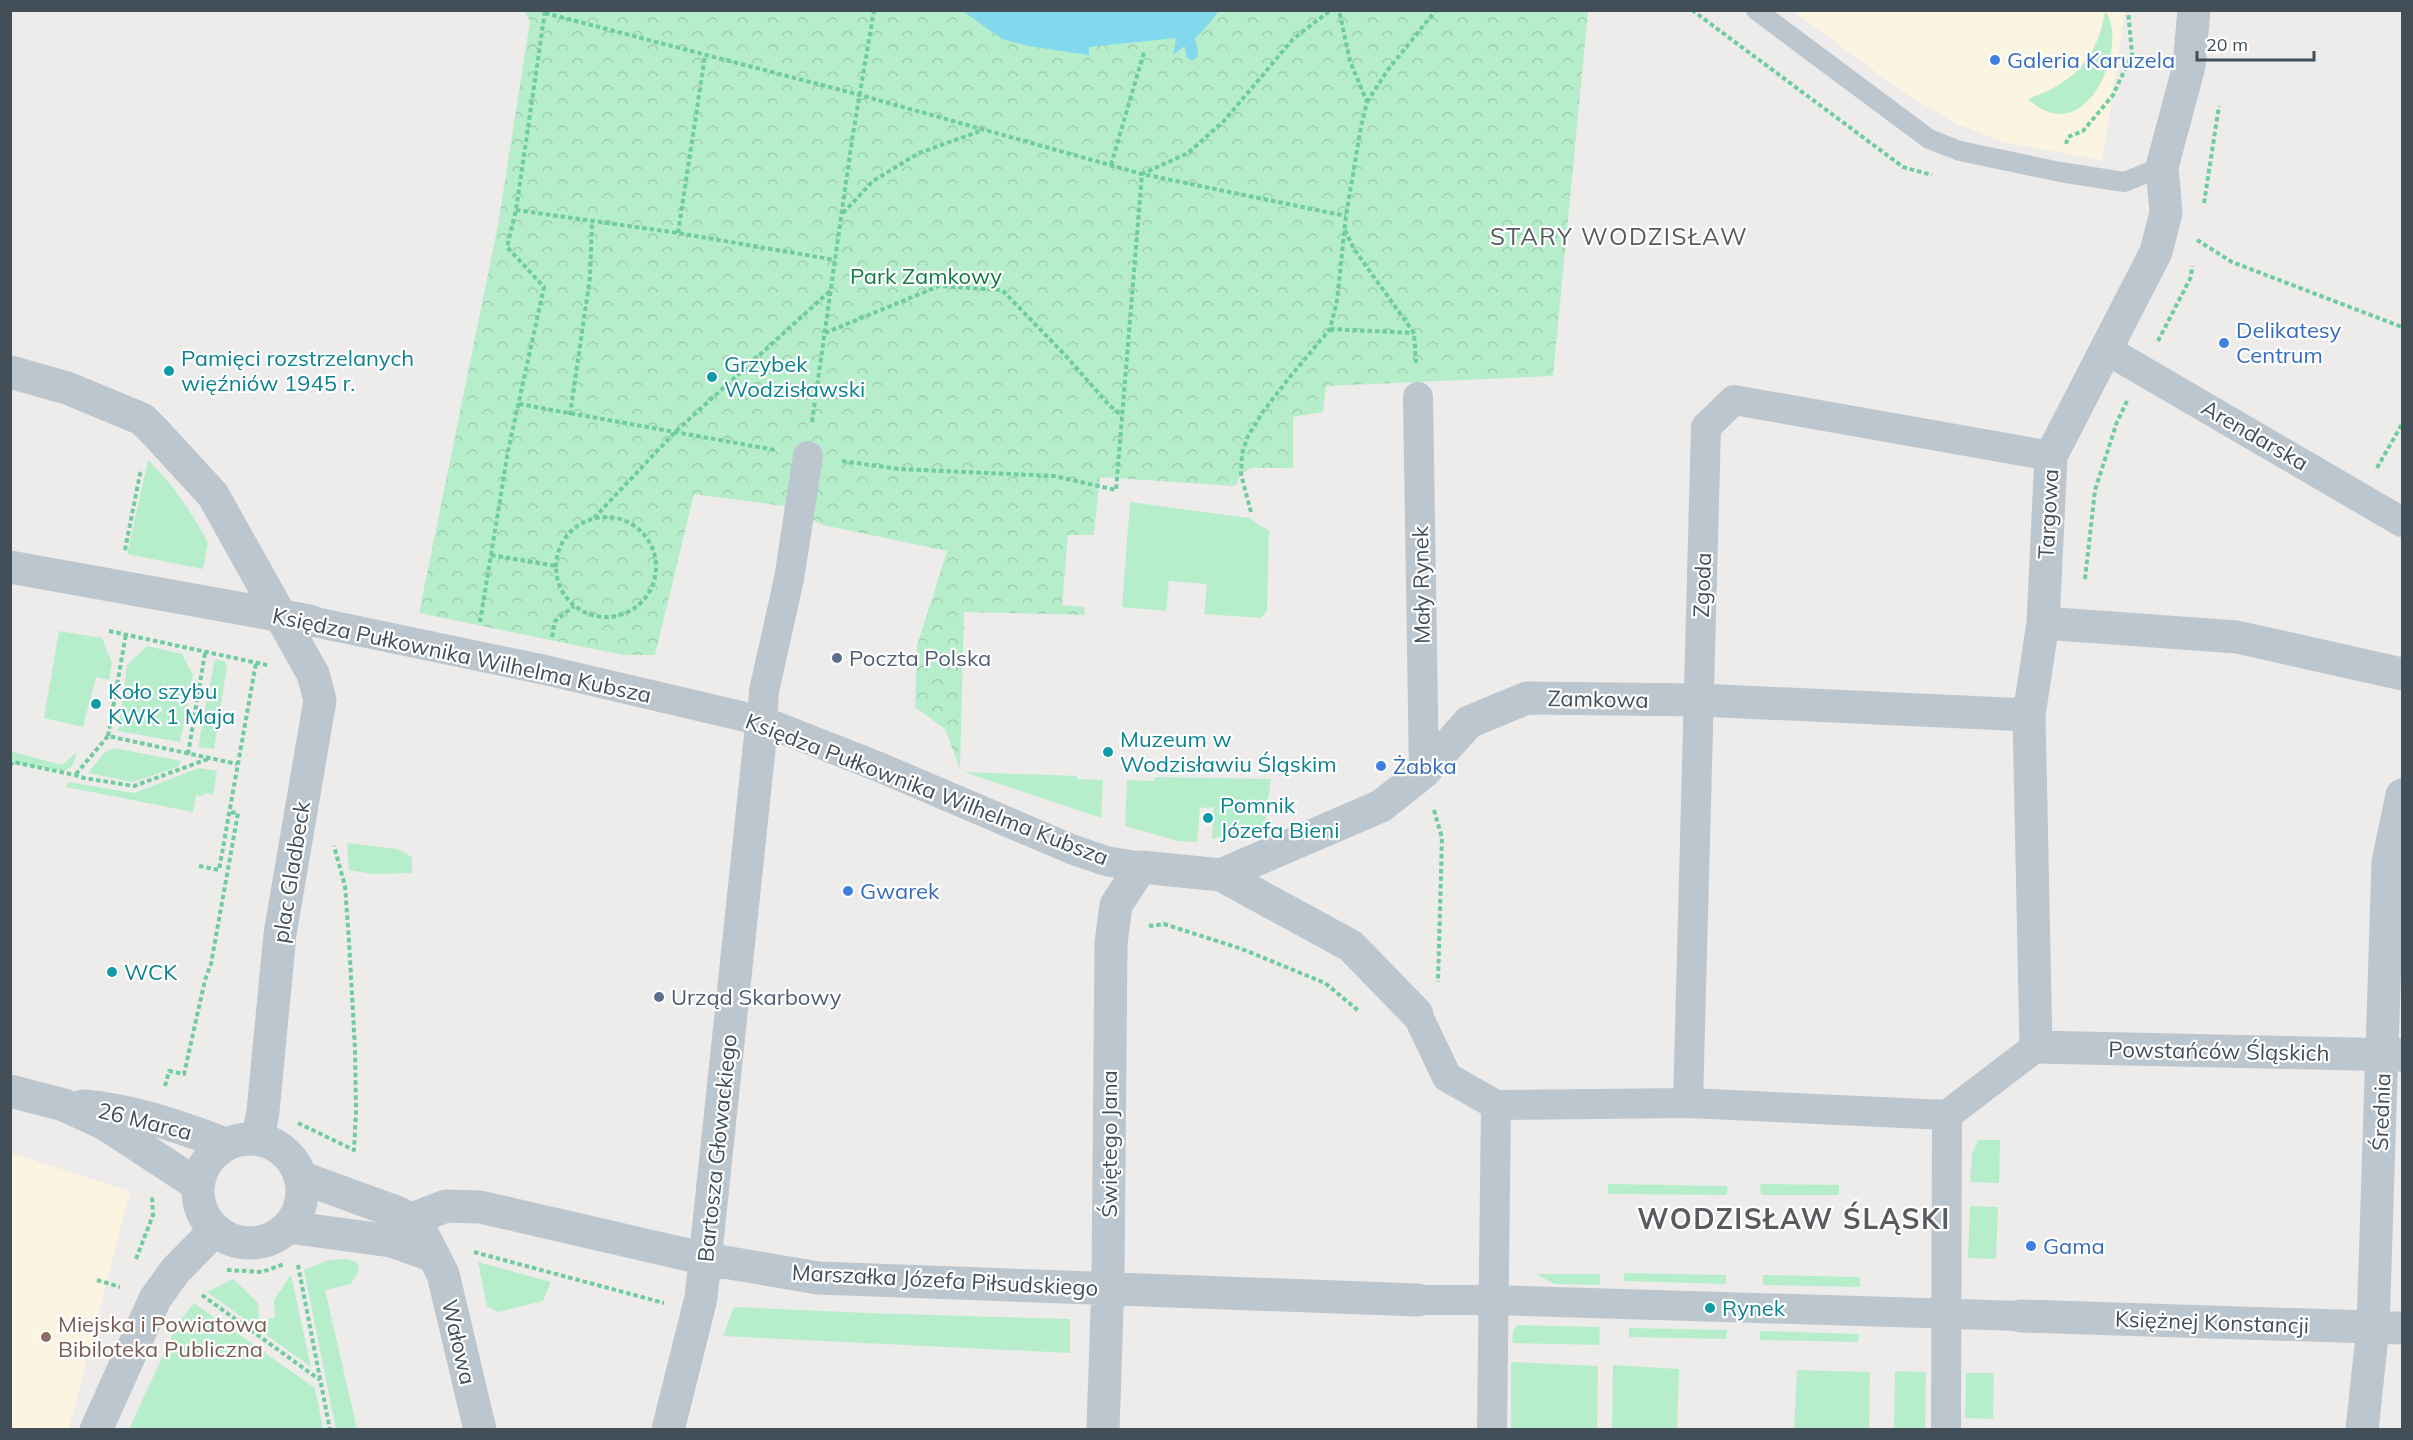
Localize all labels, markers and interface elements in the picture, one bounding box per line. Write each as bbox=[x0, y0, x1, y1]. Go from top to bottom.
scale bar bbox=[2197, 24, 2314, 62]
text: 20 m bbox=[2206, 33, 2248, 56]
place label: Galeria Karuzela bbox=[2007, 46, 2175, 74]
marker: Galeria Karuzela bbox=[1988, 53, 2002, 67]
district label: STARY WODZISŁAW bbox=[1490, 221, 1748, 251]
park label: Park Zamkowy bbox=[850, 262, 1002, 290]
place label: Delikatesy Centrum bbox=[2236, 316, 2342, 369]
marker: Delikatesy Centrum bbox=[2217, 336, 2231, 350]
place label: Pamięci rozstrzelanych więźniów 1945 r. bbox=[181, 344, 414, 397]
place label: Grzybek Wodzisławski bbox=[724, 350, 865, 403]
marker: Pamięci rozstrzelanych więźniów 1945 r. bbox=[162, 364, 176, 378]
marker: Grzybek Wodzisławski bbox=[705, 370, 719, 384]
street label: Arendarska bbox=[2197, 393, 2313, 477]
street label: Targowa bbox=[2032, 468, 2064, 560]
street label: Mały Rynek bbox=[1406, 525, 1436, 644]
street label: Zgoda bbox=[1687, 552, 1717, 618]
street label: Księdza Pułkownika Wilhelma Kubsza bbox=[270, 601, 654, 709]
place label: Poczta Polska bbox=[849, 644, 991, 672]
marker: Poczta Polska bbox=[830, 651, 844, 665]
place label: Koło szybu KWK 1 Maja bbox=[108, 677, 235, 730]
street label: Zamkowa bbox=[1547, 684, 1649, 714]
marker: Koło szybu KWK 1 Maja bbox=[89, 697, 103, 711]
street label: Księdza Pułkownika Wilhelma Kubsza bbox=[742, 707, 1112, 871]
place label: Muzeum w Wodzisławiu Śląskim bbox=[1120, 725, 1337, 778]
marker: Muzeum w Wodzisławiu Śląskim bbox=[1101, 745, 1115, 759]
place label: Żabka bbox=[1393, 752, 1457, 780]
marker: Żabka bbox=[1374, 759, 1388, 773]
place label: Pomnik Józefa Bieni bbox=[1220, 791, 1339, 844]
street label: plac Gladbeck bbox=[266, 798, 316, 945]
marker: Pomnik Józefa Bieni bbox=[1201, 811, 1215, 825]
place label: Gwarek bbox=[860, 877, 940, 905]
marker: Gwarek bbox=[841, 884, 855, 898]
place label: WCK bbox=[124, 958, 178, 986]
marker: WCK bbox=[105, 965, 119, 979]
place label: Urząd Skarbowy bbox=[671, 983, 842, 1011]
marker: Urząd Skarbowy bbox=[652, 990, 666, 1004]
street label: Bartosza Głowackiego bbox=[691, 1033, 743, 1263]
street label: Powstańców Śląskich bbox=[2108, 1035, 2330, 1067]
street label: Świętego Jana bbox=[1095, 1070, 1123, 1218]
street label: Średnia bbox=[2366, 1073, 2396, 1151]
street label: 26 Marca bbox=[95, 1096, 195, 1146]
district label: WODZISŁAW ŚLĄSKI bbox=[1637, 1201, 1951, 1236]
place label: Gama bbox=[2043, 1232, 2105, 1260]
marker: Gama bbox=[2024, 1239, 2038, 1253]
street label: Marszałka Józefa Piłsudskiego bbox=[791, 1258, 1099, 1302]
place label: Rynek bbox=[1722, 1294, 1786, 1322]
street label: Wałowa bbox=[436, 1297, 482, 1387]
marker: Rynek bbox=[1703, 1301, 1717, 1315]
street label: Księżnej Konstancji bbox=[2114, 1305, 2310, 1339]
place label: Miejska i Powiatowa Bibiloteka Publiczna bbox=[58, 1310, 267, 1363]
marker: Miejska i Powiatowa Bibiloteka Publiczna bbox=[39, 1330, 53, 1344]

